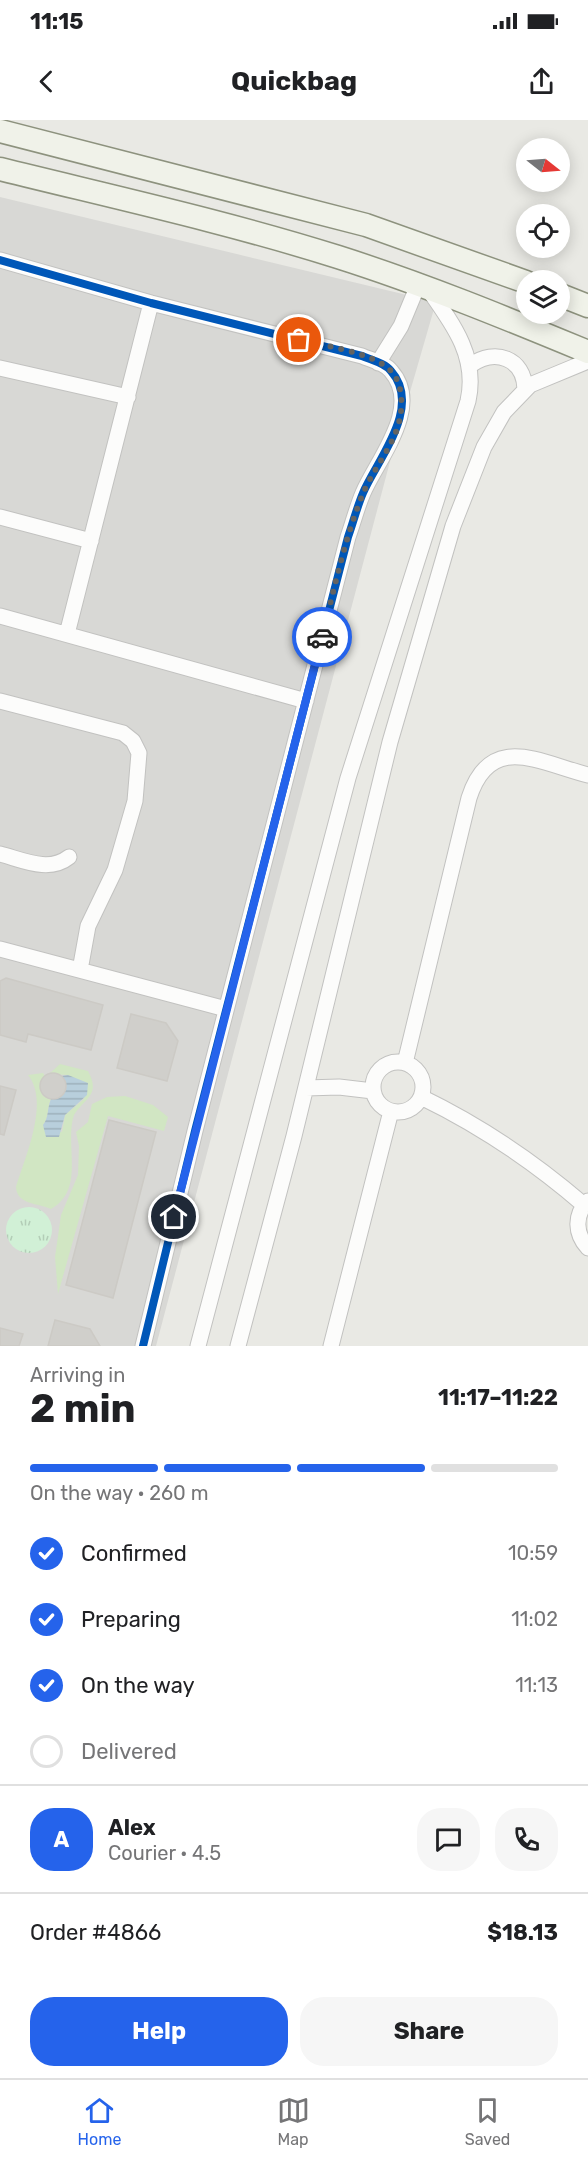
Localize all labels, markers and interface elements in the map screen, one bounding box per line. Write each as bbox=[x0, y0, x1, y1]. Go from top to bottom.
text: 11:15 bbox=[30, 8, 83, 35]
icon: back bbox=[30, 65, 63, 98]
text: Quickbag bbox=[231, 65, 357, 97]
icon: share bbox=[525, 65, 558, 98]
north arrow bbox=[516, 138, 570, 192]
map controls bbox=[516, 138, 570, 324]
button: locate bbox=[516, 204, 570, 258]
button: layers bbox=[516, 270, 570, 324]
pin bbox=[273, 314, 324, 365]
icon: bag bbox=[282, 323, 315, 356]
courier bbox=[292, 607, 352, 667]
icon: car bbox=[306, 621, 339, 654]
pin bbox=[148, 1191, 199, 1242]
icon: home bbox=[157, 1200, 190, 1233]
text: Arriving in bbox=[30, 1363, 125, 1387]
text: 11:17–11:22 bbox=[438, 1384, 558, 1411]
text: 2 min bbox=[30, 1386, 136, 1432]
text: On the way · 260 m bbox=[30, 1481, 208, 1505]
icon: check bbox=[30, 1537, 63, 1570]
text: Confirmed bbox=[81, 1540, 187, 1567]
text: 10:59 bbox=[508, 1541, 558, 1565]
icon: check bbox=[30, 1603, 63, 1636]
text: Preparing bbox=[81, 1606, 181, 1633]
text: 11:02 bbox=[511, 1607, 558, 1631]
icon: check bbox=[30, 1669, 63, 1702]
text: On the way bbox=[81, 1672, 195, 1699]
text: 11:13 bbox=[515, 1673, 558, 1697]
text: Delivered bbox=[81, 1738, 177, 1765]
button: chat bbox=[417, 1808, 480, 1871]
button: phone bbox=[495, 1808, 558, 1871]
text: Alex bbox=[108, 1814, 156, 1841]
text: A bbox=[54, 1826, 69, 1853]
text: Courier · 4.5 bbox=[108, 1841, 221, 1865]
text: Order #4866 bbox=[30, 1919, 161, 1946]
text: $18.13 bbox=[487, 1919, 558, 1946]
button: Help bbox=[30, 1997, 288, 2066]
button: Share bbox=[300, 1997, 558, 2066]
tab: Home bbox=[78, 2094, 121, 2149]
tab: Map bbox=[277, 2094, 310, 2149]
tab: Saved bbox=[465, 2094, 510, 2149]

